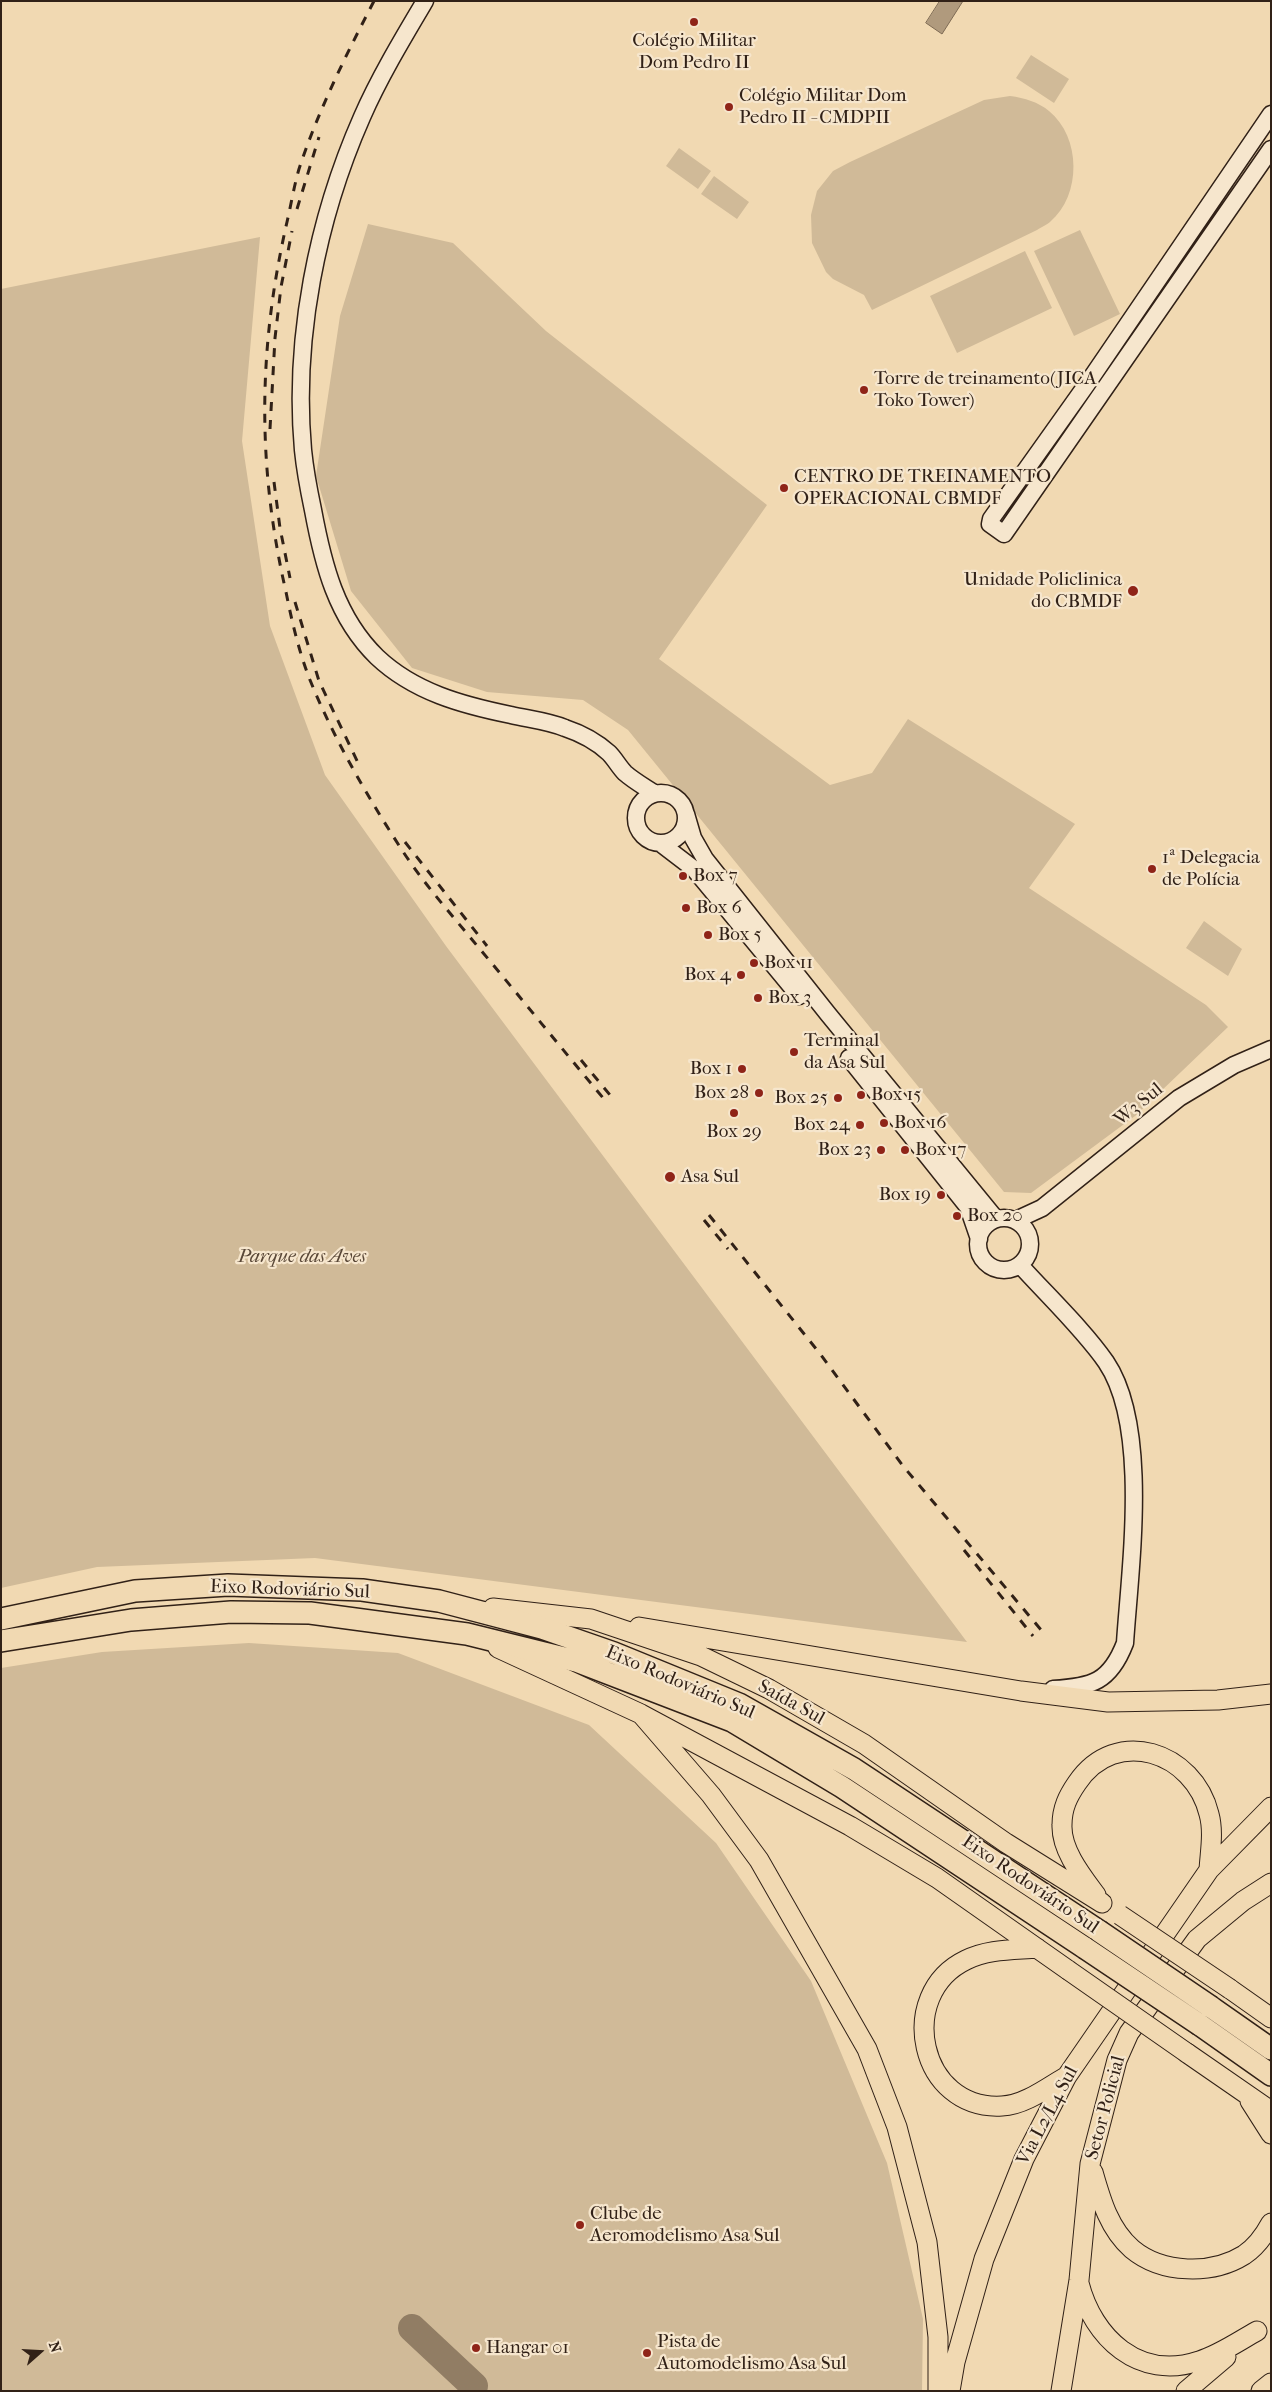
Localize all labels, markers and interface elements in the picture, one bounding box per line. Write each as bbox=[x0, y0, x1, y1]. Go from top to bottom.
marker: Colégio Militar Dom Pedro II bbox=[688, 16, 700, 28]
place label: Colégio Militar Dom Pedro II bbox=[632, 30, 756, 74]
place label: Colégio Militar Dom Pedro II - CMDPII bbox=[739, 85, 907, 129]
marker: Colégio Militar Dom Pedro II - CMDPII bbox=[723, 101, 735, 113]
place label: Torre de treinamento(JICA Toko Tower) bbox=[874, 368, 1096, 412]
marker: Torre de treinamento(JICA Toko Tower) bbox=[858, 384, 870, 396]
place label: CENTRO DE TREINAMENTO OPERACIONAL CBMDF bbox=[794, 466, 1051, 510]
marker: CENTRO DE TREINAMENTO OPERACIONAL CBMDF bbox=[778, 482, 790, 494]
place label: Unidade Policlinica do CBMDF bbox=[964, 569, 1122, 613]
marker: Unidade Policlinica do CBMDF bbox=[1126, 584, 1140, 598]
place label: 1ª Delegacia de Polícia bbox=[1162, 847, 1260, 891]
marker: 1ª Delegacia de Polícia bbox=[1146, 863, 1158, 875]
place label: Box 7 bbox=[693, 865, 738, 887]
marker: Box 7 bbox=[677, 870, 689, 882]
place label: Box 6 bbox=[696, 897, 742, 919]
marker: Box 6 bbox=[680, 902, 692, 914]
place label: Box 5 bbox=[718, 924, 762, 946]
marker: Box 5 bbox=[702, 929, 714, 941]
place label: Box 11 bbox=[764, 952, 813, 974]
marker: Box 11 bbox=[748, 957, 760, 969]
place label: Box 4 bbox=[684, 964, 731, 986]
marker: Box 4 bbox=[735, 969, 747, 981]
place label: Box 3 bbox=[768, 987, 811, 1009]
marker: Box 3 bbox=[752, 992, 764, 1004]
place label: Terminal da Asa Sul bbox=[804, 1030, 885, 1074]
marker: Terminal da Asa Sul bbox=[788, 1046, 800, 1058]
place label: Box 1 bbox=[690, 1058, 732, 1080]
marker: Box 1 bbox=[736, 1063, 748, 1075]
street label: W3 Sul bbox=[1110, 1078, 1168, 1132]
place label: Box 28 bbox=[694, 1082, 749, 1104]
place label: Box 15 bbox=[871, 1084, 921, 1106]
marker: Box 28 bbox=[753, 1087, 765, 1099]
place label: Box 25 bbox=[774, 1087, 828, 1109]
marker: Box 15 bbox=[855, 1089, 867, 1101]
marker: Box 25 bbox=[832, 1092, 844, 1104]
marker: Box 29 bbox=[728, 1107, 740, 1119]
place label: Box 16 bbox=[894, 1112, 947, 1134]
place label: Box 24 bbox=[793, 1114, 850, 1136]
marker: Box 16 bbox=[878, 1117, 890, 1129]
marker: Box 24 bbox=[854, 1119, 866, 1131]
place label: Box 29 bbox=[706, 1121, 762, 1143]
place label: Box 23 bbox=[818, 1139, 871, 1161]
place label: Box 17 bbox=[915, 1139, 967, 1161]
marker: Box 23 bbox=[875, 1144, 887, 1156]
marker: Box 17 bbox=[899, 1144, 911, 1156]
place label: Asa Sul bbox=[681, 1166, 739, 1188]
marker: Asa Sul bbox=[663, 1170, 677, 1184]
place label: Box 19 bbox=[879, 1184, 931, 1206]
marker: Box 19 bbox=[935, 1189, 947, 1201]
place label: Box 20 bbox=[967, 1205, 1023, 1227]
marker: Box 20 bbox=[951, 1210, 963, 1222]
park label: Parque das Aves bbox=[238, 1246, 366, 1268]
street label: Eixo Rodoviário Sul bbox=[210, 1576, 370, 1604]
street label: Eixo Rodoviário Sul bbox=[602, 1641, 758, 1725]
street label: Saída Sul bbox=[754, 1675, 828, 1731]
street label: Eixo Rodoviário Sul bbox=[957, 1831, 1103, 1939]
street label: Setor Policial bbox=[1081, 2053, 1131, 2163]
street label: Via L2/L4 Sul bbox=[1012, 2062, 1084, 2170]
place label: Clube de Aeromodelismo Asa Sul bbox=[590, 2203, 779, 2247]
marker: Clube de Aeromodelismo Asa Sul bbox=[574, 2219, 586, 2231]
north arrow bbox=[15, 2327, 65, 2377]
place label: Pista de Automodelismo Asa Sul bbox=[657, 2331, 846, 2375]
place label: Hangar 01 bbox=[486, 2337, 569, 2359]
text: N bbox=[45, 2339, 64, 2355]
marker: Hangar 01 bbox=[470, 2342, 482, 2354]
marker: Pista de Automodelismo Asa Sul bbox=[641, 2347, 653, 2359]

